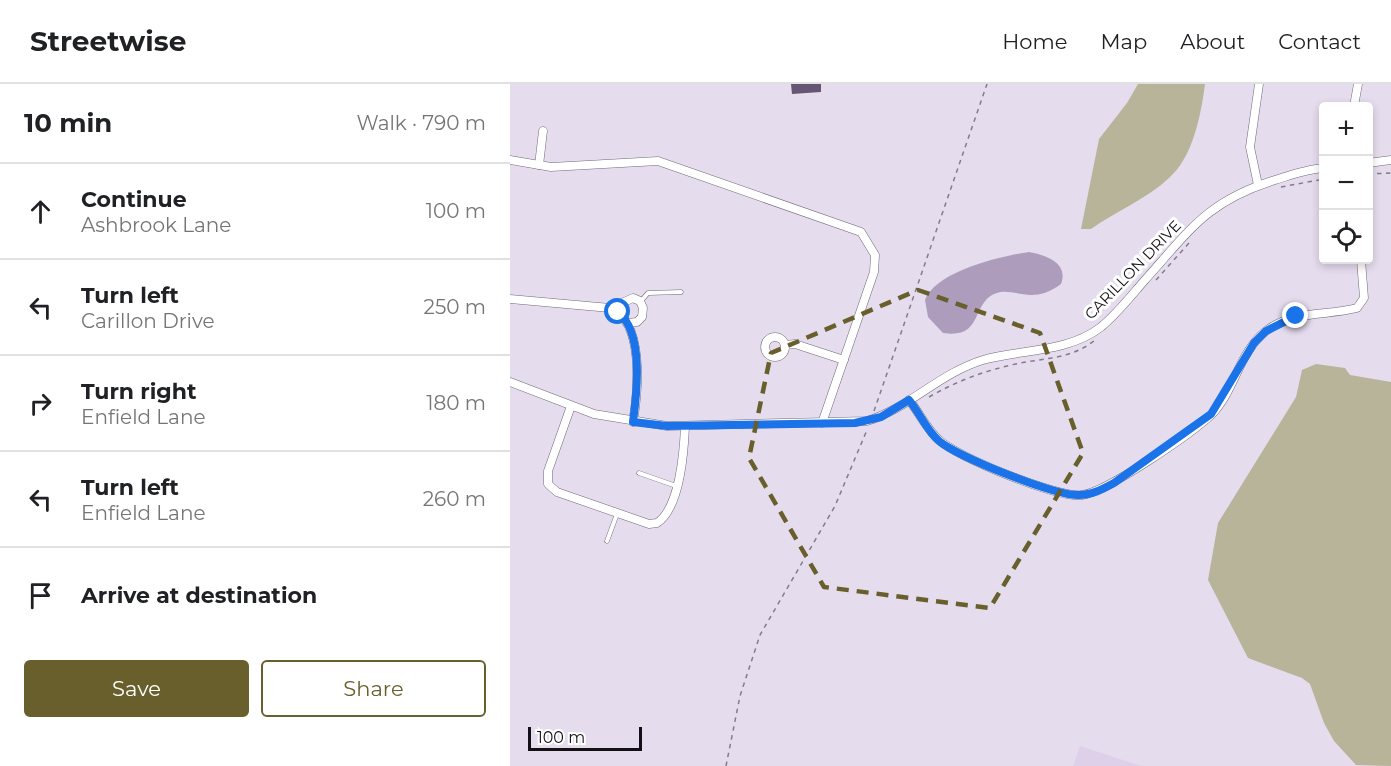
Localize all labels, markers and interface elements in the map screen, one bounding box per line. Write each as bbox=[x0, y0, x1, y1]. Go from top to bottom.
text: Streetwise bbox=[30, 24, 186, 58]
text: Home bbox=[1002, 29, 1067, 54]
text: Map bbox=[1100, 29, 1147, 54]
text: About bbox=[1180, 29, 1245, 54]
text: Contact bbox=[1278, 29, 1361, 54]
map controls bbox=[1319, 102, 1373, 264]
button: + bbox=[1319, 102, 1373, 156]
text: 10 min bbox=[24, 107, 112, 139]
text: Walk · 790 m bbox=[357, 111, 486, 135]
button: − bbox=[1319, 156, 1373, 210]
text: Continue bbox=[81, 186, 187, 213]
icon: ahead bbox=[24, 195, 57, 228]
text: 100 m bbox=[426, 199, 486, 223]
button: locate bbox=[1319, 210, 1373, 264]
text: Ashbrook Lane bbox=[81, 213, 231, 237]
street label: CARILLON DRIVE bbox=[1080, 216, 1185, 323]
text: Turn left bbox=[81, 282, 179, 309]
icon: left bbox=[24, 291, 57, 324]
text: 250 m bbox=[424, 295, 486, 319]
route start bbox=[604, 298, 630, 324]
route end bbox=[1282, 302, 1308, 328]
text: Carillon Drive bbox=[81, 309, 215, 333]
text: Turn right bbox=[81, 378, 196, 405]
icon: right bbox=[24, 387, 57, 420]
text: 180 m bbox=[426, 391, 486, 415]
text: Enfield Lane bbox=[81, 405, 206, 429]
text: Turn left bbox=[81, 474, 179, 501]
icon: left bbox=[24, 483, 57, 516]
text: 260 m bbox=[423, 487, 486, 511]
text: Enfield Lane bbox=[81, 501, 206, 525]
icon: arrive bbox=[24, 579, 57, 612]
text: Arrive at destination bbox=[81, 582, 317, 609]
button: Save bbox=[24, 660, 249, 717]
button: Share bbox=[261, 660, 486, 717]
scale bar bbox=[528, 724, 642, 752]
text: 100 m bbox=[537, 728, 585, 747]

